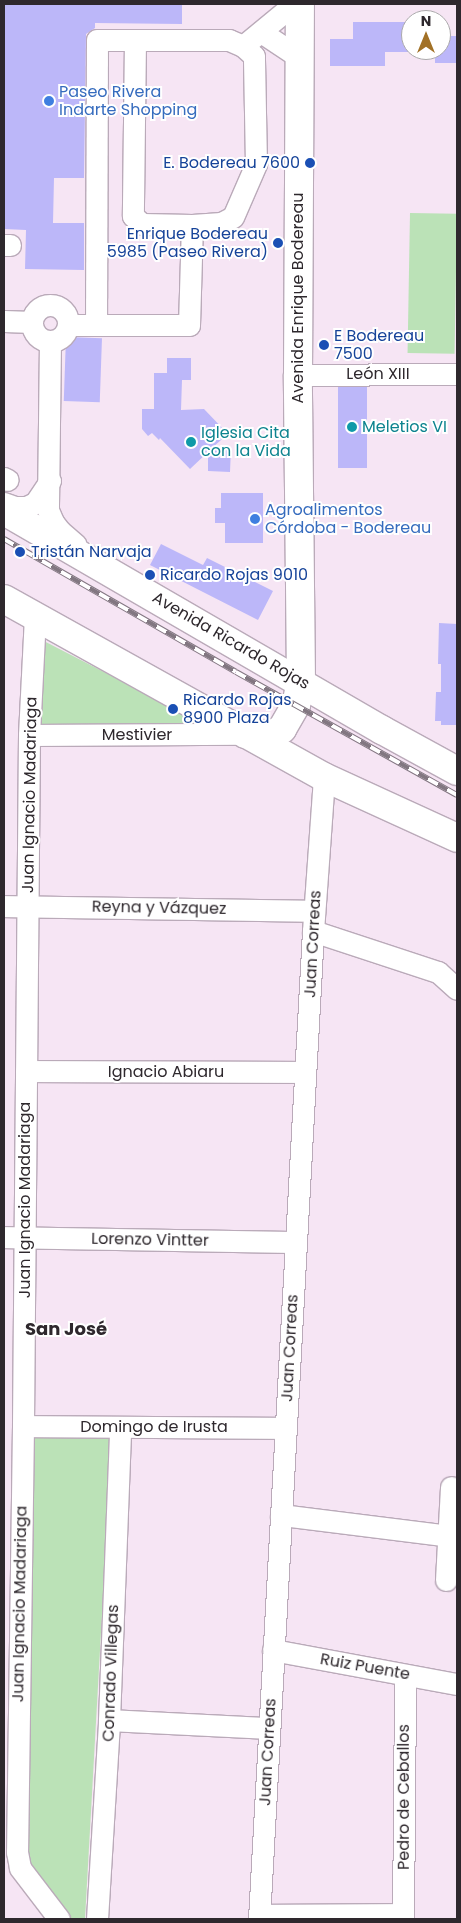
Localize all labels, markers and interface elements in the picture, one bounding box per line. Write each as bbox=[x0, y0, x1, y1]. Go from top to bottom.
north arrow bbox=[401, 10, 451, 60]
text: N bbox=[421, 11, 431, 31]
place label: Paseo Rivera Indarte Shopping bbox=[59, 82, 197, 120]
marker: Paseo Rivera Indarte Shopping bbox=[43, 95, 55, 107]
place label: E. Bodereau 7600 bbox=[163, 153, 300, 173]
marker: E. Bodereau 7600 bbox=[304, 157, 316, 169]
street label: Avenida Enrique Bodereau bbox=[288, 192, 308, 404]
place label: Enrique Bodereau 5985 (Paseo Rivera) bbox=[107, 224, 268, 262]
marker: Enrique Bodereau 5985 (Paseo Rivera) bbox=[272, 237, 284, 249]
place label: E Bodereau 7500 bbox=[334, 326, 424, 364]
marker: E Bodereau 7500 bbox=[318, 339, 330, 351]
street label: León XIII bbox=[346, 364, 410, 384]
place label: Meletios VI bbox=[362, 417, 447, 437]
marker: Meletios VI bbox=[346, 421, 358, 433]
place label: Iglesia Cita con la Vida bbox=[201, 423, 291, 461]
marker: Iglesia Cita con la Vida bbox=[185, 436, 197, 448]
place label: Agroalimentos Córdoba - Bodereau bbox=[265, 500, 431, 538]
marker: Agroalimentos Córdoba - Bodereau bbox=[249, 513, 261, 525]
place label: Tristán Narvaja bbox=[31, 542, 152, 562]
marker: Tristán Narvaja bbox=[13, 545, 27, 559]
place label: Ricardo Rojas 9010 bbox=[160, 565, 308, 585]
marker: Ricardo Rojas 9010 bbox=[144, 569, 156, 581]
street label: Avenida Ricardo Rojas bbox=[149, 588, 313, 694]
place label: Ricardo Rojas 8900 Plaza bbox=[183, 690, 292, 728]
street label: Juan Ignacio Madariaga bbox=[19, 697, 41, 893]
marker: Ricardo Rojas 8900 Plaza bbox=[167, 703, 179, 715]
street label: Mestivier bbox=[102, 725, 172, 745]
street label: Juan Correas bbox=[301, 890, 325, 998]
street label: Reyna y Vázquez bbox=[92, 897, 226, 919]
street label: Ignacio Abiaru bbox=[108, 1062, 224, 1082]
street label: Juan Ignacio Madariaga bbox=[15, 1102, 35, 1298]
street label: Lorenzo Vintter bbox=[91, 1229, 209, 1251]
street label: Juan Correas bbox=[278, 1294, 302, 1402]
district label: San José bbox=[25, 1318, 107, 1340]
street label: Domingo de Irusta bbox=[80, 1417, 228, 1437]
street label: Juan Ignacio Madariaga bbox=[9, 1506, 31, 1702]
street label: Conrado Villegas bbox=[99, 1604, 123, 1742]
street label: Ruiz Puente bbox=[319, 1650, 411, 1684]
street label: Juan Correas bbox=[256, 1698, 280, 1806]
street label: Pedro de Ceballos bbox=[394, 1724, 414, 1870]

